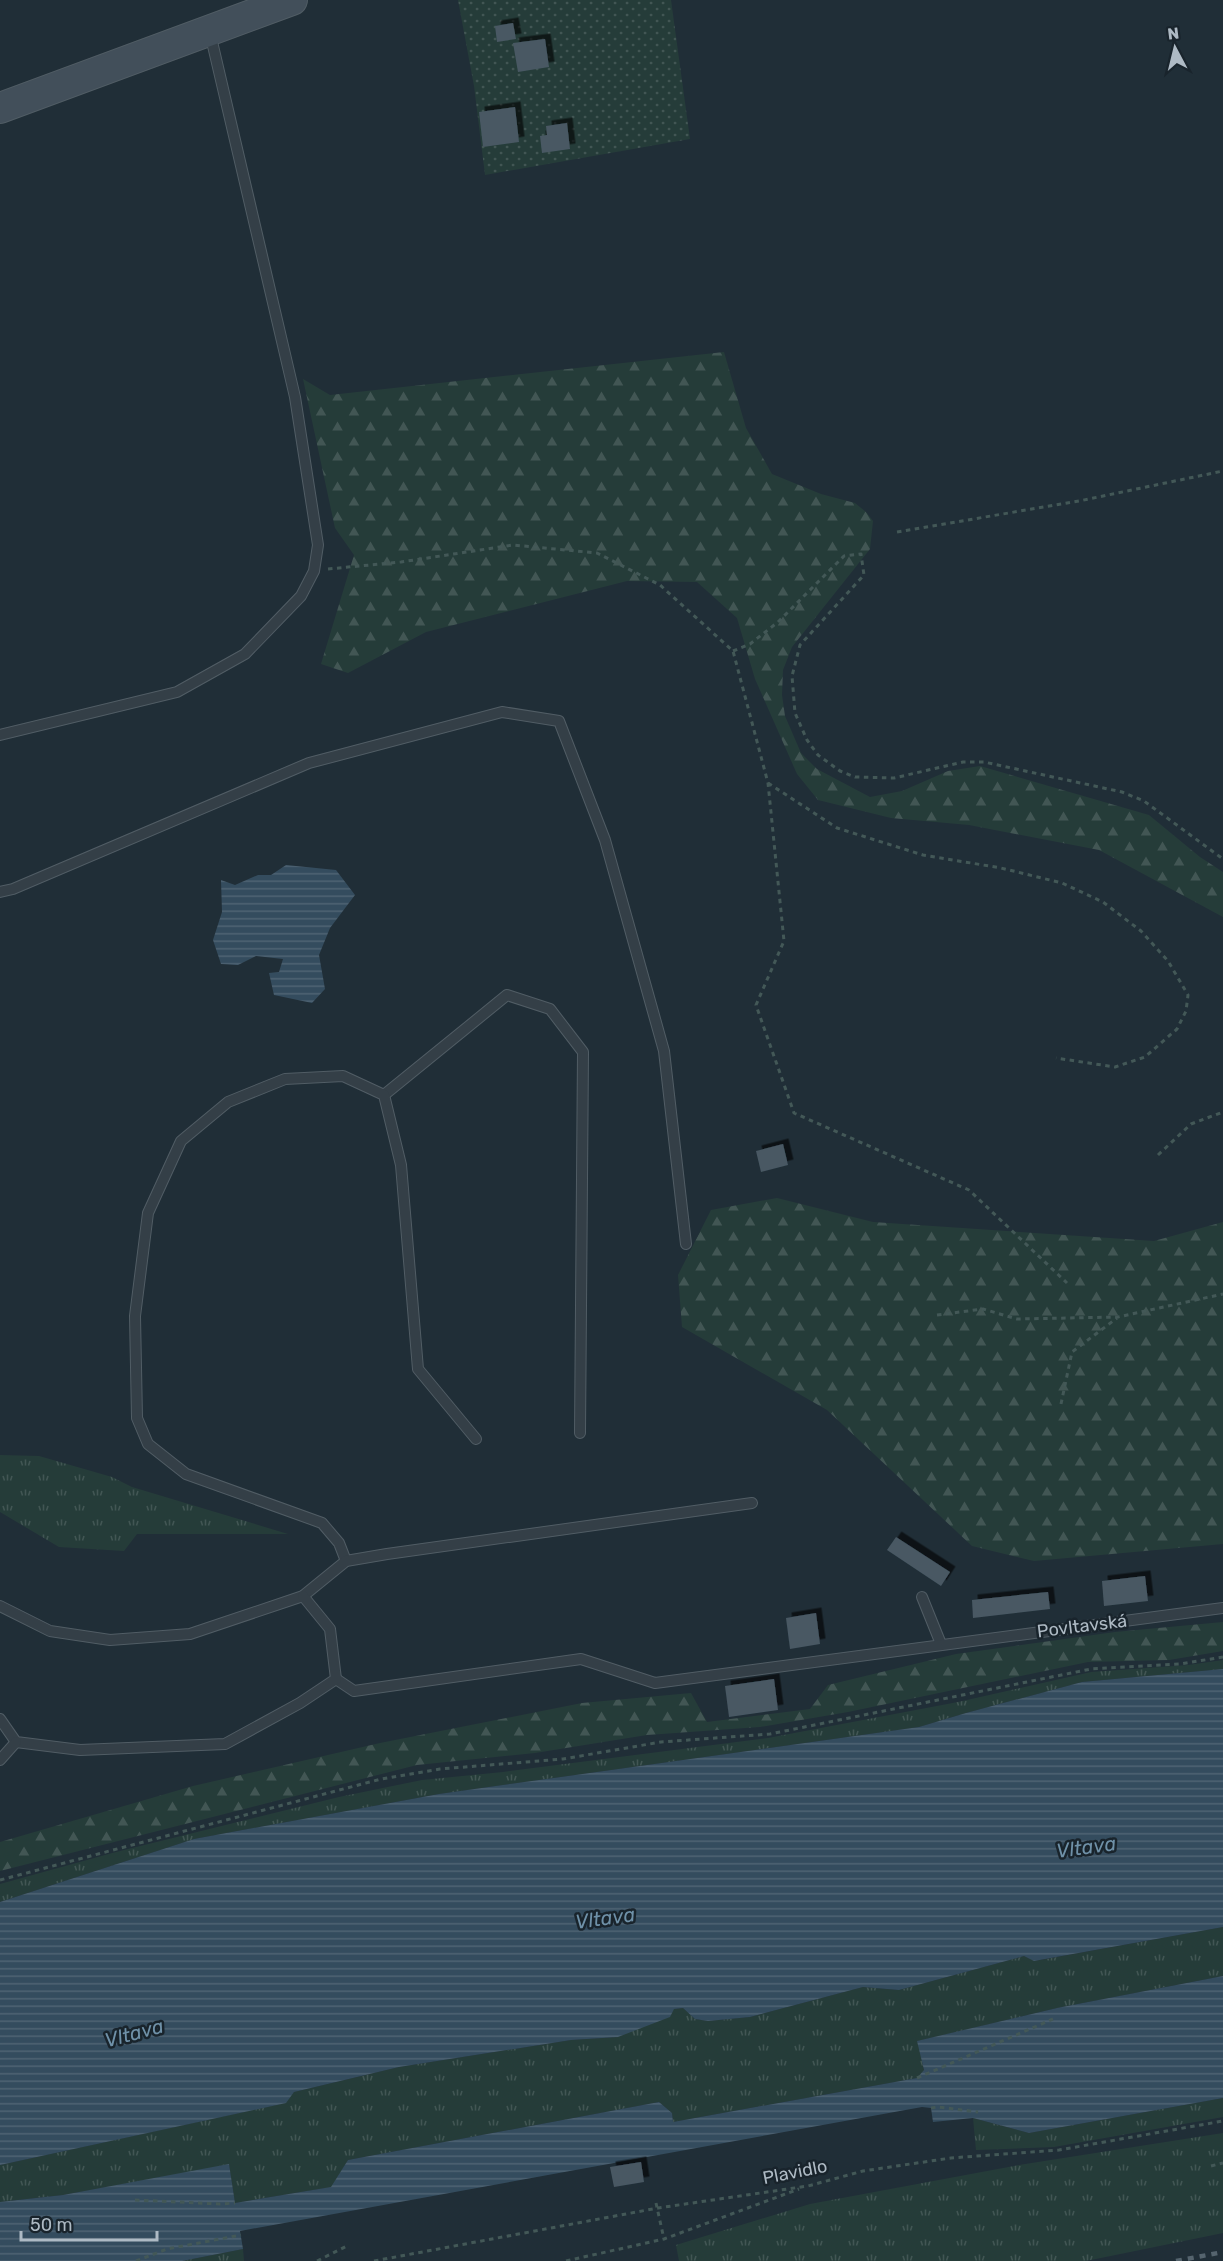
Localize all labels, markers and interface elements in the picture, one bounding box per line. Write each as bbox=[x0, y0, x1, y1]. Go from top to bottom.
north arrow bbox=[1145, 18, 1205, 78]
text: N bbox=[1166, 23, 1180, 44]
street label: Povltavská bbox=[1036, 1610, 1128, 1642]
water label: Vltava bbox=[1055, 1831, 1118, 1863]
water label: Vltava bbox=[574, 1902, 637, 1934]
water label: Vltava bbox=[102, 2014, 166, 2052]
street label: Plavidlo bbox=[761, 2155, 829, 2189]
scale bar bbox=[21, 2204, 158, 2242]
text: 50 m bbox=[30, 2214, 73, 2236]

